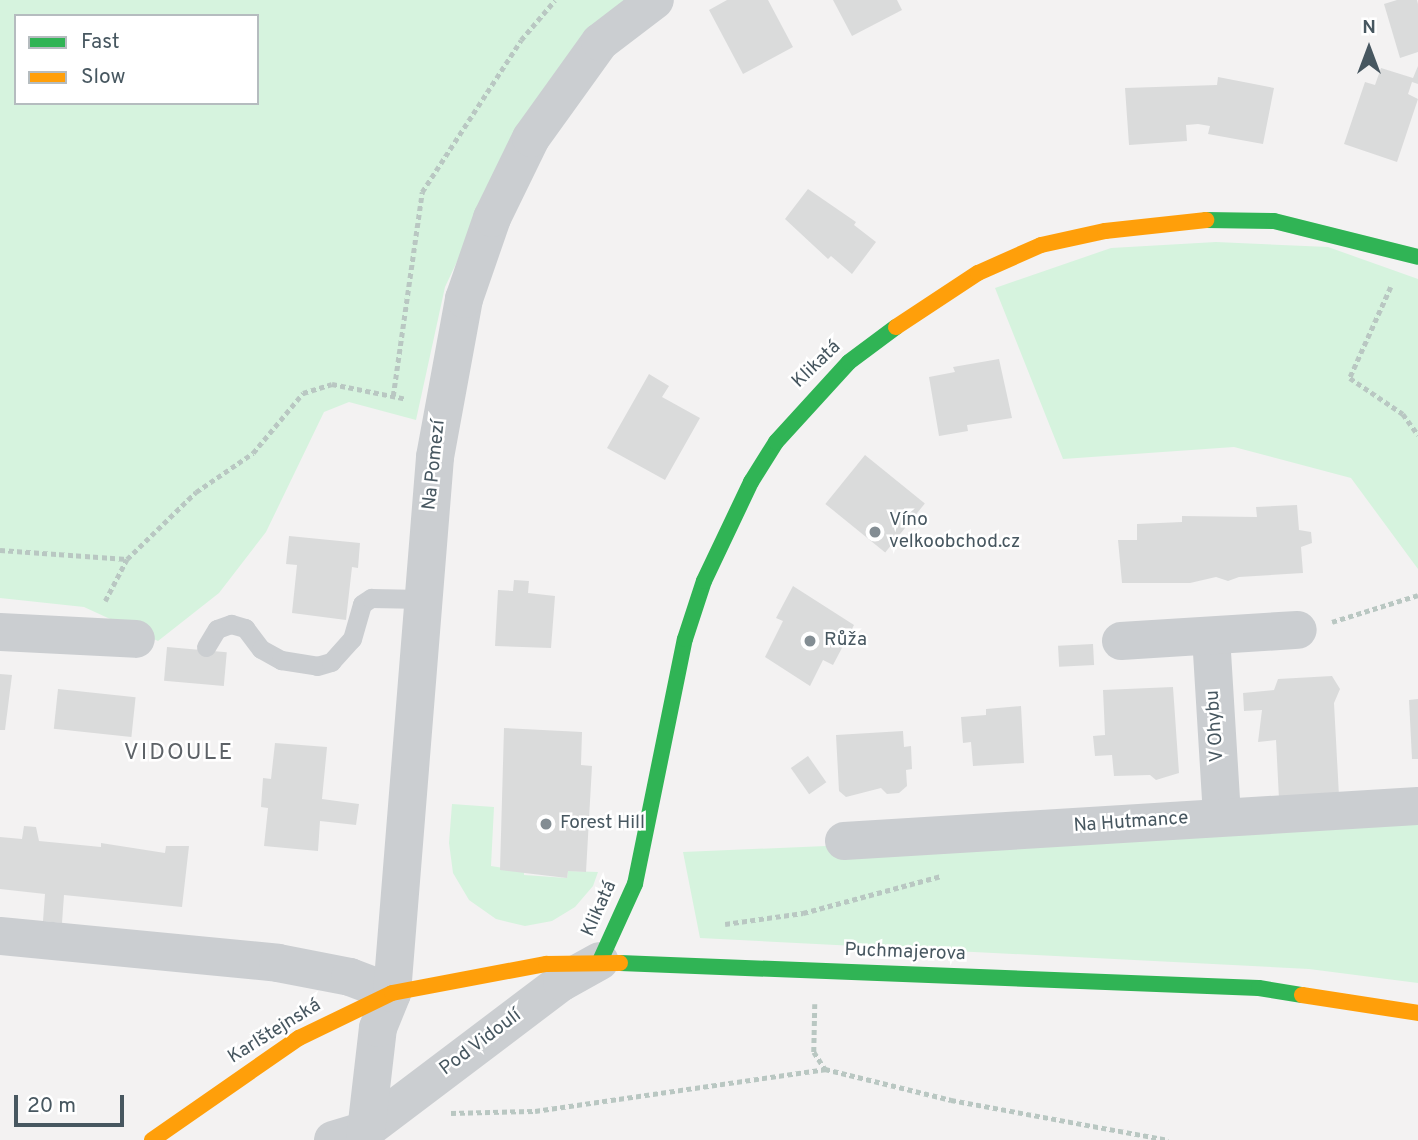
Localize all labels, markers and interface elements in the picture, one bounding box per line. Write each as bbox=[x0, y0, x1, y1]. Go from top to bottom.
legend bbox=[14, 14, 259, 105]
north arrow bbox=[1334, 14, 1404, 84]
text: N bbox=[1362, 16, 1376, 40]
text: Fast bbox=[81, 29, 120, 56]
text: Slow bbox=[81, 64, 126, 91]
street label: Klikatá bbox=[788, 336, 846, 394]
street label: Na Pomezí bbox=[419, 419, 451, 511]
place label: Víno velkoobchod.cz bbox=[889, 510, 1020, 554]
marker: Víno velkoobchod.cz bbox=[867, 524, 883, 540]
place label: Růža bbox=[824, 630, 867, 652]
marker: Růža bbox=[802, 633, 818, 649]
street label: V Ohybu bbox=[1202, 689, 1230, 763]
district label: VIDOULE bbox=[125, 740, 233, 768]
street label: Na Hutmance bbox=[1073, 808, 1189, 838]
place label: Forest Hill bbox=[560, 813, 645, 835]
marker: Forest Hill bbox=[538, 816, 554, 832]
street label: Klikatá bbox=[578, 877, 622, 941]
street label: Puchmajerova bbox=[844, 939, 966, 967]
street label: Karlštejnská bbox=[224, 994, 326, 1070]
street label: Pod Vidoulí bbox=[435, 1005, 527, 1081]
scale bar bbox=[18, 1080, 128, 1124]
text: 20 m bbox=[27, 1093, 76, 1120]

